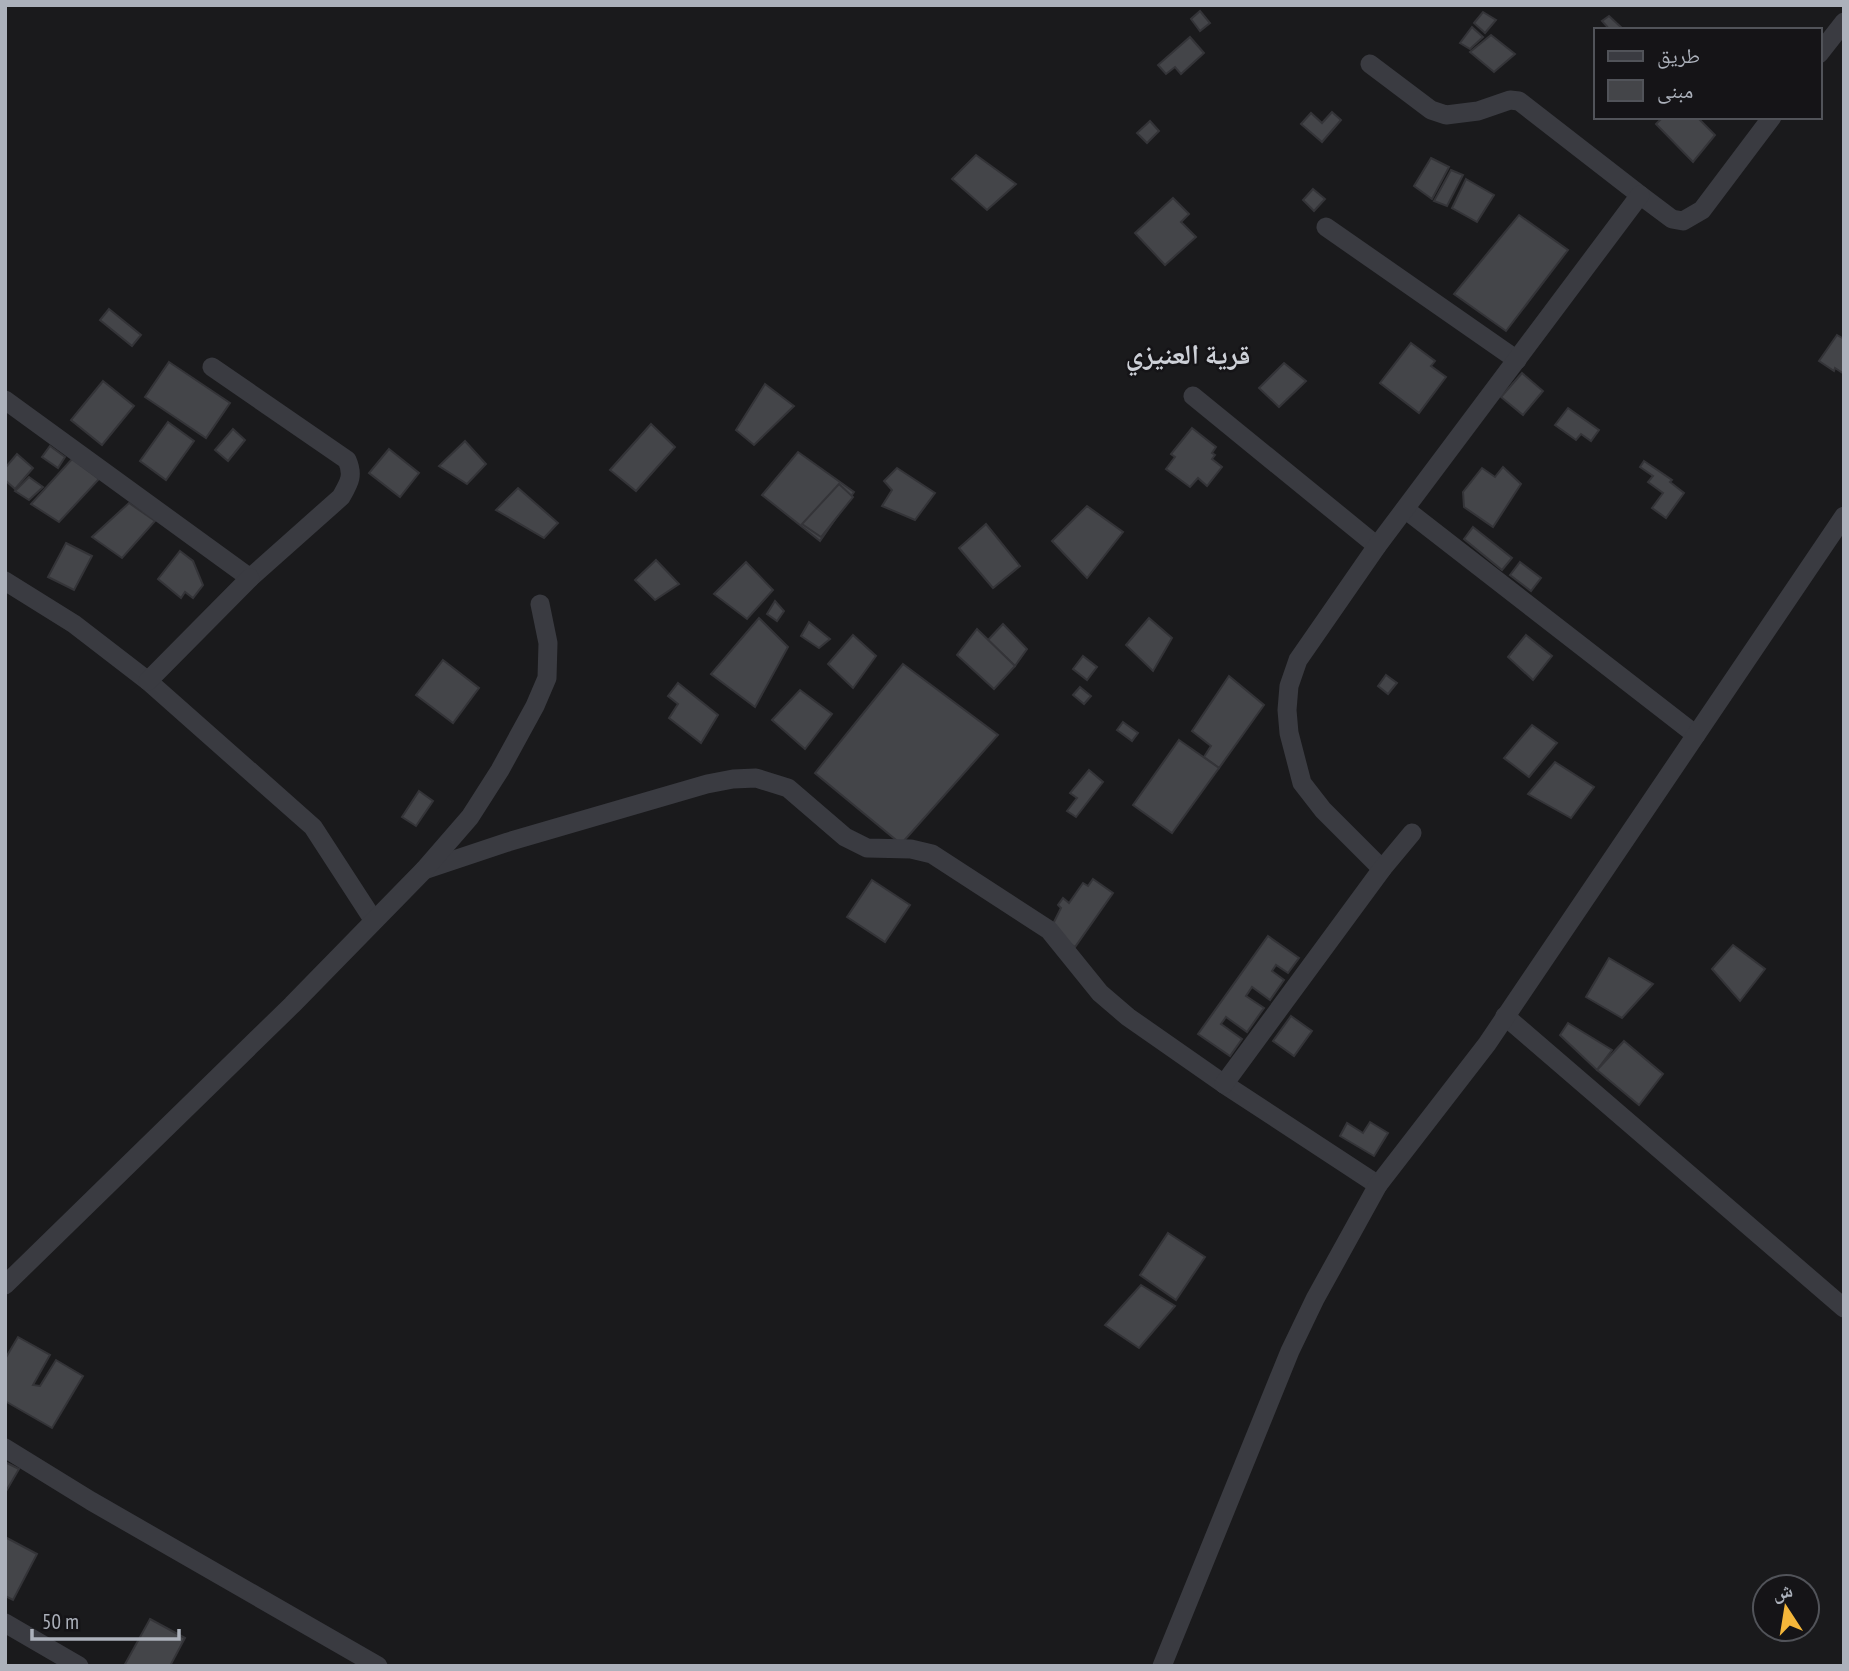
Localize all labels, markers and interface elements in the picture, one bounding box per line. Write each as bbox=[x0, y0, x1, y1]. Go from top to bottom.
legend bbox=[1594, 28, 1821, 119]
text: طريق bbox=[1657, 42, 1700, 69]
text: مبنى bbox=[1657, 77, 1693, 104]
district label: قرية العنيزي bbox=[1125, 335, 1251, 377]
north arrow bbox=[1751, 1573, 1821, 1643]
text: ش bbox=[1770, 1578, 1795, 1605]
scale bar bbox=[32, 1598, 178, 1642]
text: 50 m bbox=[42, 1608, 79, 1635]

